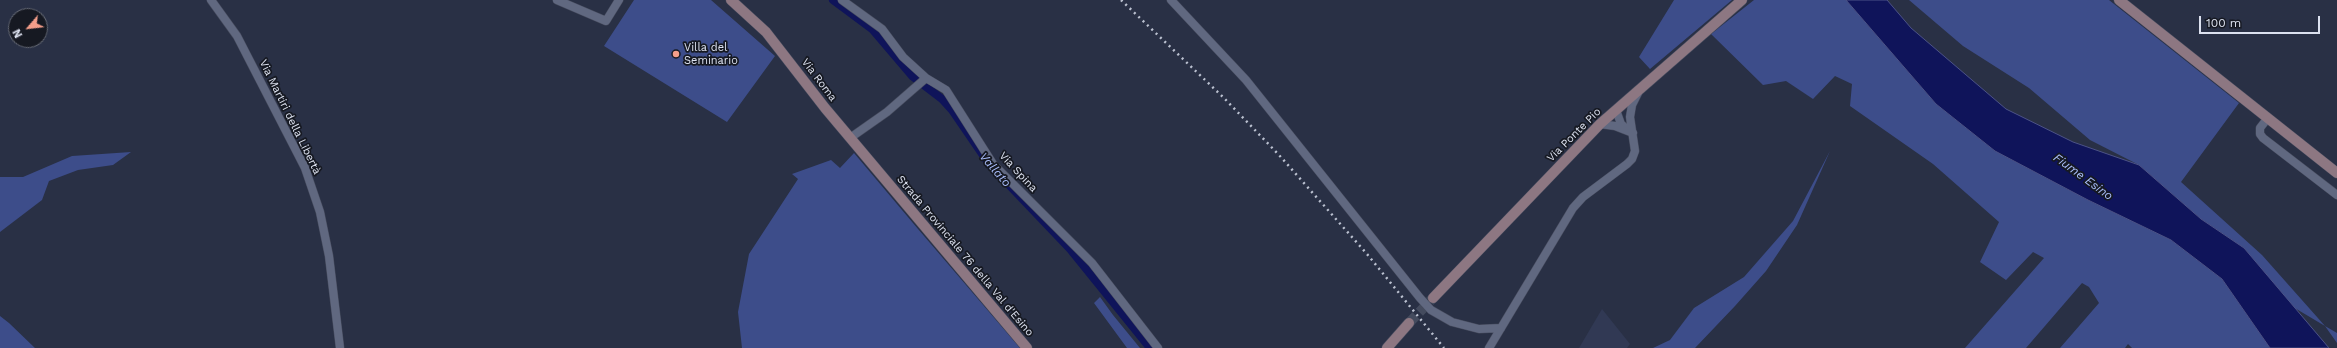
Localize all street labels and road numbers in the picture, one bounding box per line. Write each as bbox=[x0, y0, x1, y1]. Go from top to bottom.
street label: Via Roma bbox=[799, 56, 839, 104]
street label: Via Martiri della Libertà bbox=[256, 57, 324, 177]
street label: Via Ponte Pio bbox=[1544, 105, 1604, 165]
street label: Via Spina bbox=[996, 149, 1040, 195]
street label: Strada Provinciale 76 della Val d'Esino bbox=[894, 173, 1036, 339]

